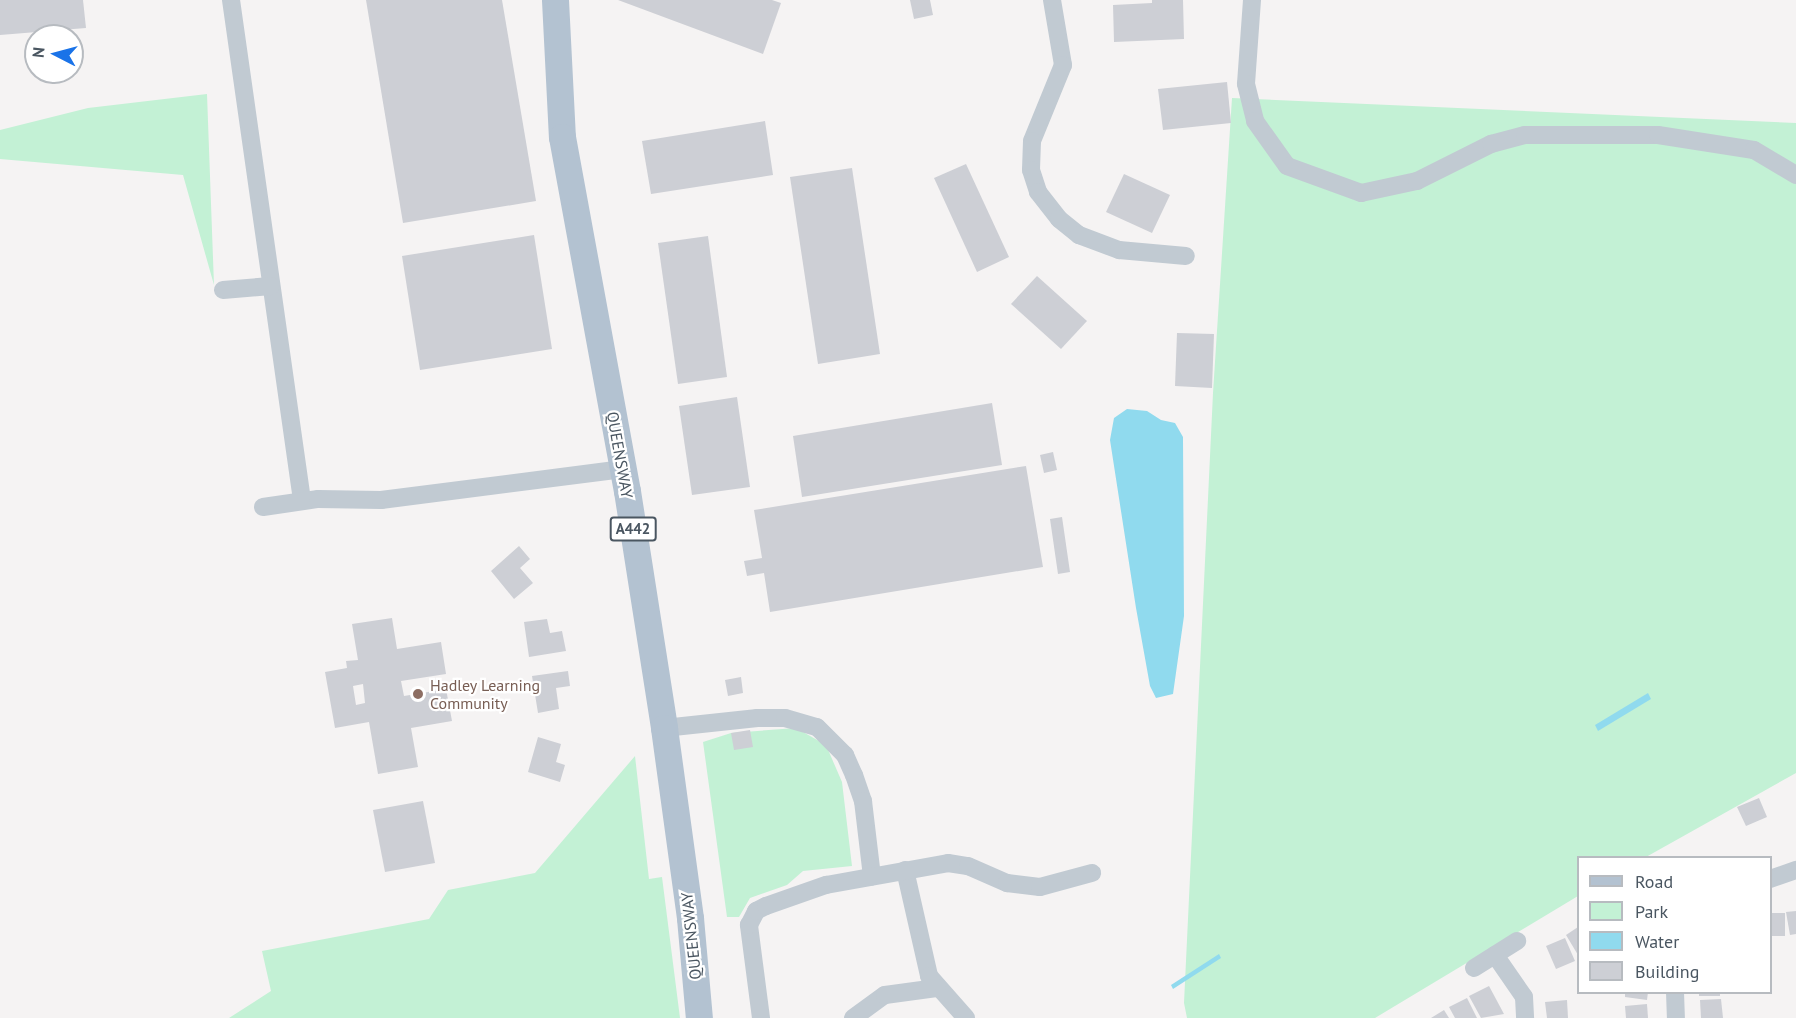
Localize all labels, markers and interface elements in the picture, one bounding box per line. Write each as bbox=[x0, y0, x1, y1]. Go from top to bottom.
north arrow bbox=[24, 24, 84, 84]
text: N bbox=[28, 46, 49, 59]
street label: QUEENSWAY bbox=[603, 410, 637, 500]
road number: A442 bbox=[609, 517, 657, 541]
place label: Hadley Learning Community bbox=[430, 675, 541, 713]
marker: Hadley Learning Community bbox=[411, 687, 425, 701]
legend bbox=[1577, 856, 1772, 994]
text: Road bbox=[1635, 870, 1673, 893]
street label: QUEENSWAY bbox=[677, 891, 705, 981]
text: Park bbox=[1635, 900, 1668, 923]
text: Water bbox=[1635, 930, 1679, 953]
text: Building bbox=[1635, 960, 1699, 983]

